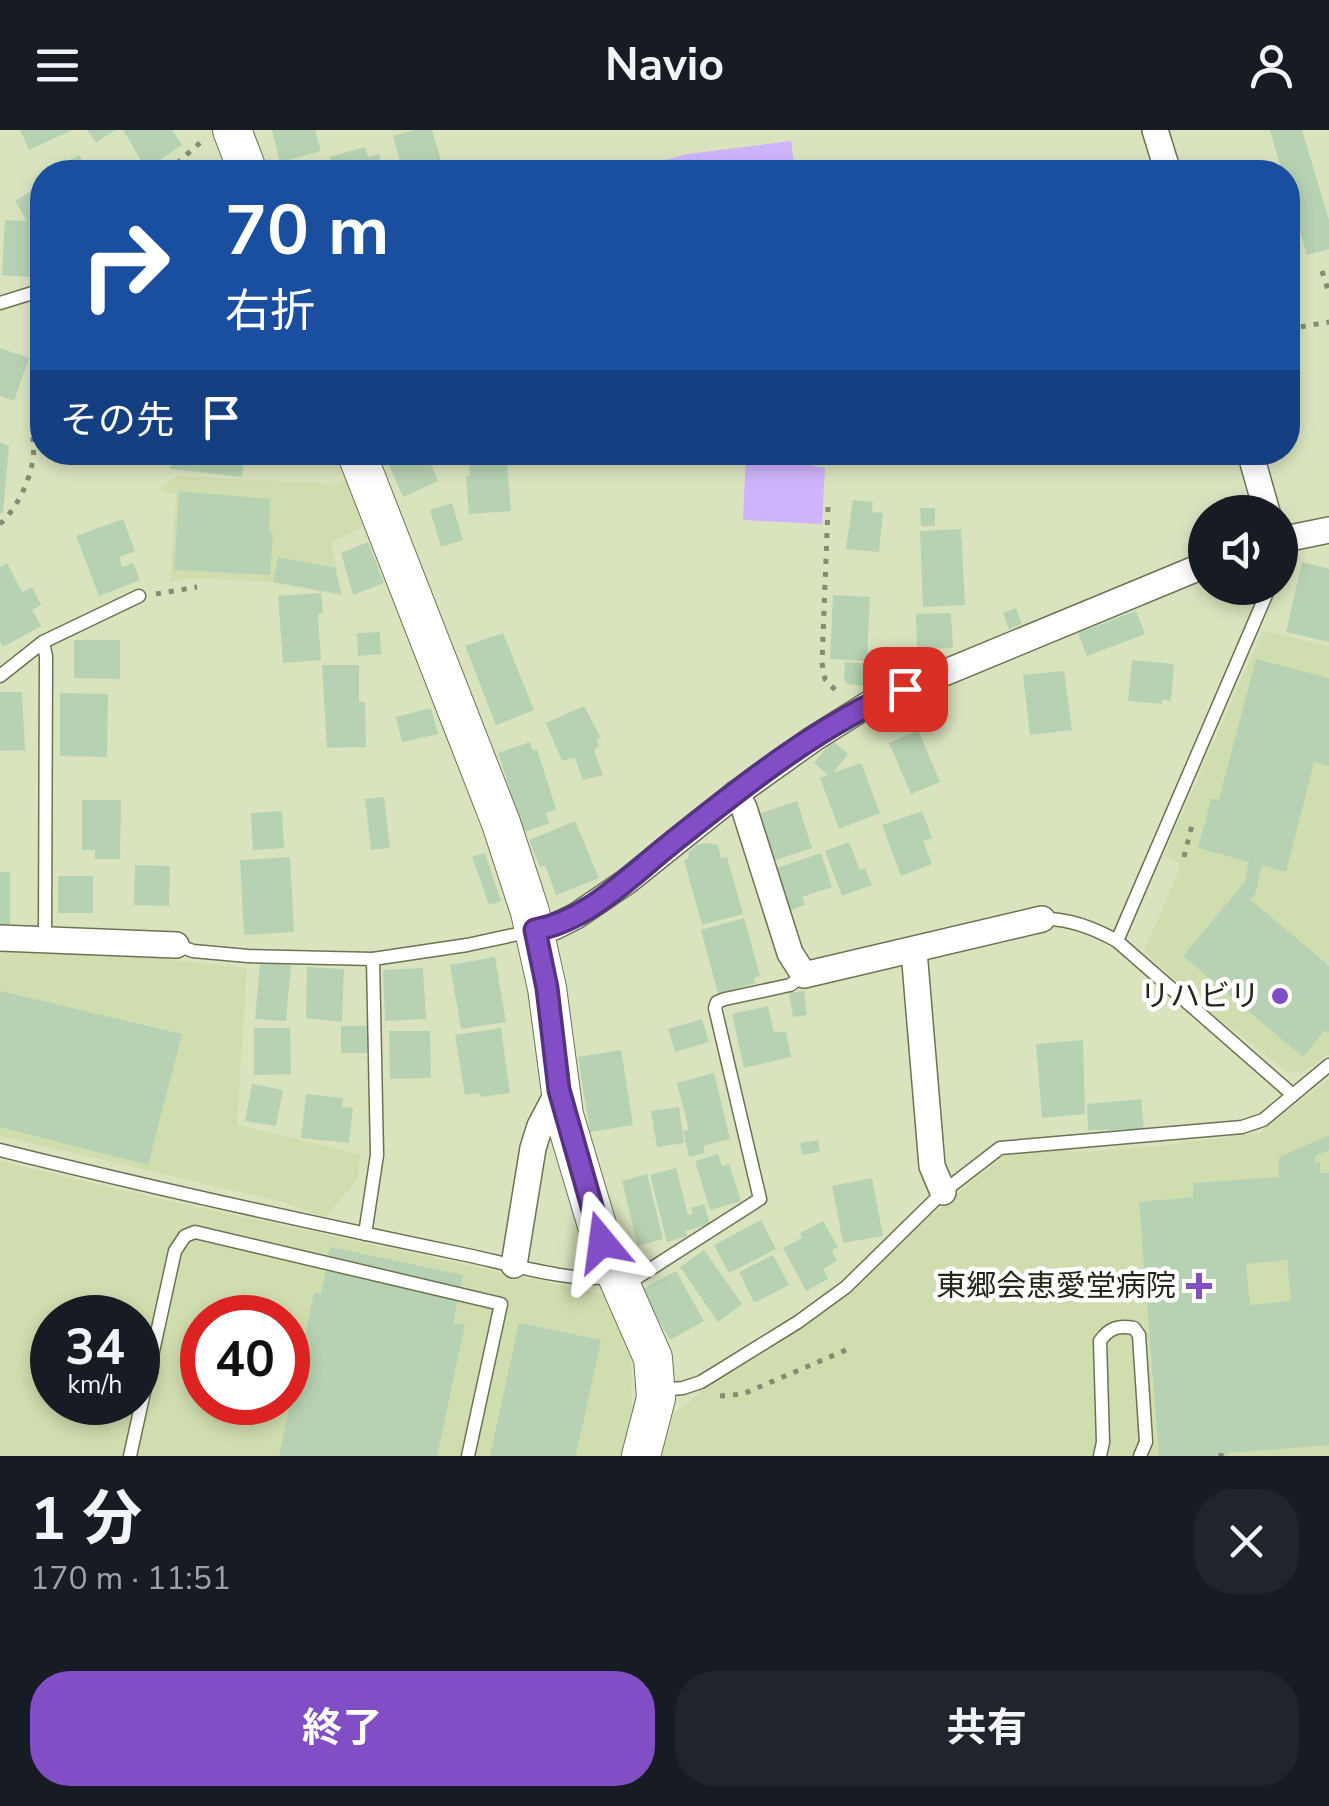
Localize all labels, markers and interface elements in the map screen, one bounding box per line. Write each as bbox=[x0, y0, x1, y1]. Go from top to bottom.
text: Navio bbox=[605, 35, 724, 96]
icon: menu bbox=[30, 38, 85, 93]
icon: person bbox=[1244, 38, 1299, 93]
text: 70 m bbox=[225, 183, 389, 279]
icon: right bbox=[60, 200, 190, 330]
text: 右折 bbox=[225, 281, 315, 342]
icon: arrive bbox=[194, 390, 249, 445]
text: その先 bbox=[60, 395, 174, 446]
map controls bbox=[1188, 495, 1298, 605]
button: sound bbox=[1188, 495, 1298, 605]
pin bbox=[863, 647, 948, 732]
icon: arrive bbox=[878, 662, 933, 717]
place label: リハビリ bbox=[1140, 976, 1260, 1017]
marker: リハビリ bbox=[1269, 985, 1291, 1007]
position arrow bbox=[550, 1190, 654, 1294]
place label: 東郷会恵愛堂病院 bbox=[936, 1266, 1176, 1307]
marker: 東郷会恵愛堂病院 bbox=[1186, 1273, 1212, 1299]
speed limit sign: 40 bbox=[180, 1295, 310, 1425]
text: 34 bbox=[65, 1313, 125, 1382]
text: km/h bbox=[67, 1368, 123, 1402]
text: 1 分 bbox=[30, 1478, 142, 1560]
button: close bbox=[1194, 1489, 1299, 1594]
text: 170 m · 11:51 bbox=[30, 1557, 231, 1600]
button: 終了 bbox=[30, 1671, 655, 1786]
button: 共有 bbox=[675, 1671, 1299, 1786]

